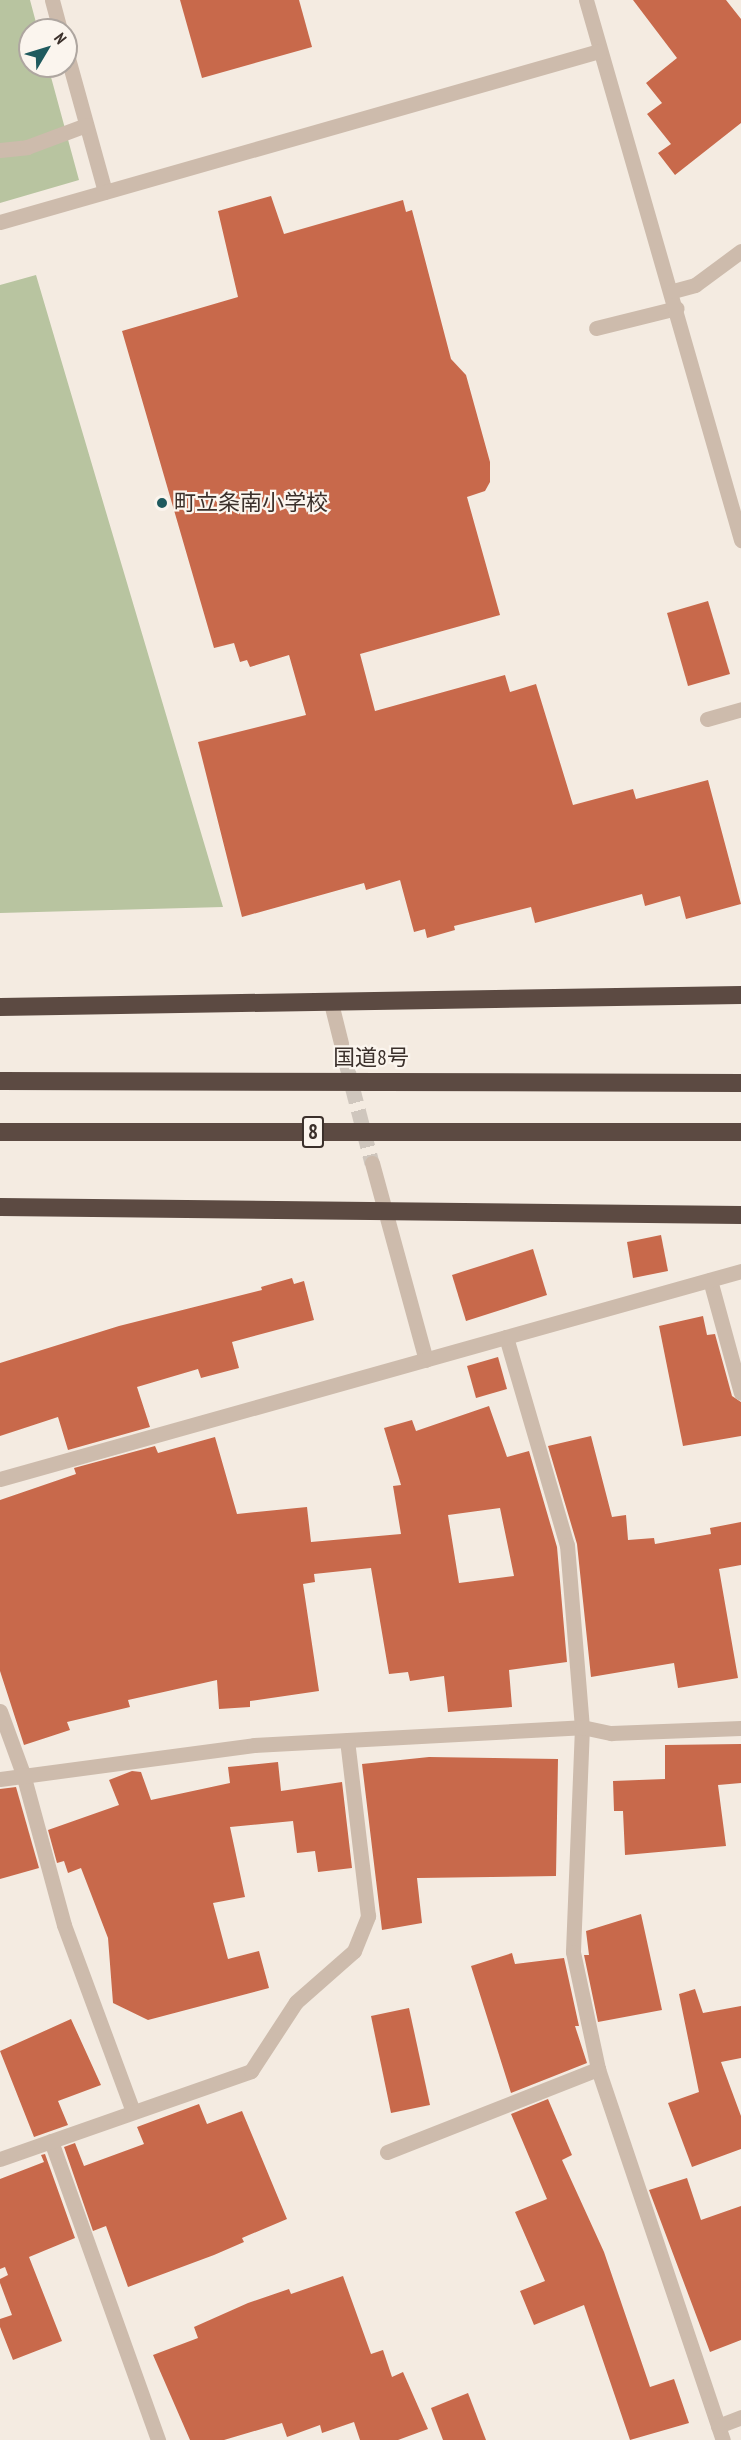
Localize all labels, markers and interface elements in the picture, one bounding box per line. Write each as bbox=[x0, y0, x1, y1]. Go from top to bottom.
north arrow bbox=[18, 18, 78, 78]
text: N bbox=[50, 29, 71, 48]
place label: 町立条南小学校 bbox=[174, 490, 328, 516]
marker: 町立条南小学校 bbox=[155, 496, 169, 510]
street label: 国道8号 bbox=[333, 1045, 409, 1071]
road number: 8 bbox=[301, 1114, 325, 1150]

